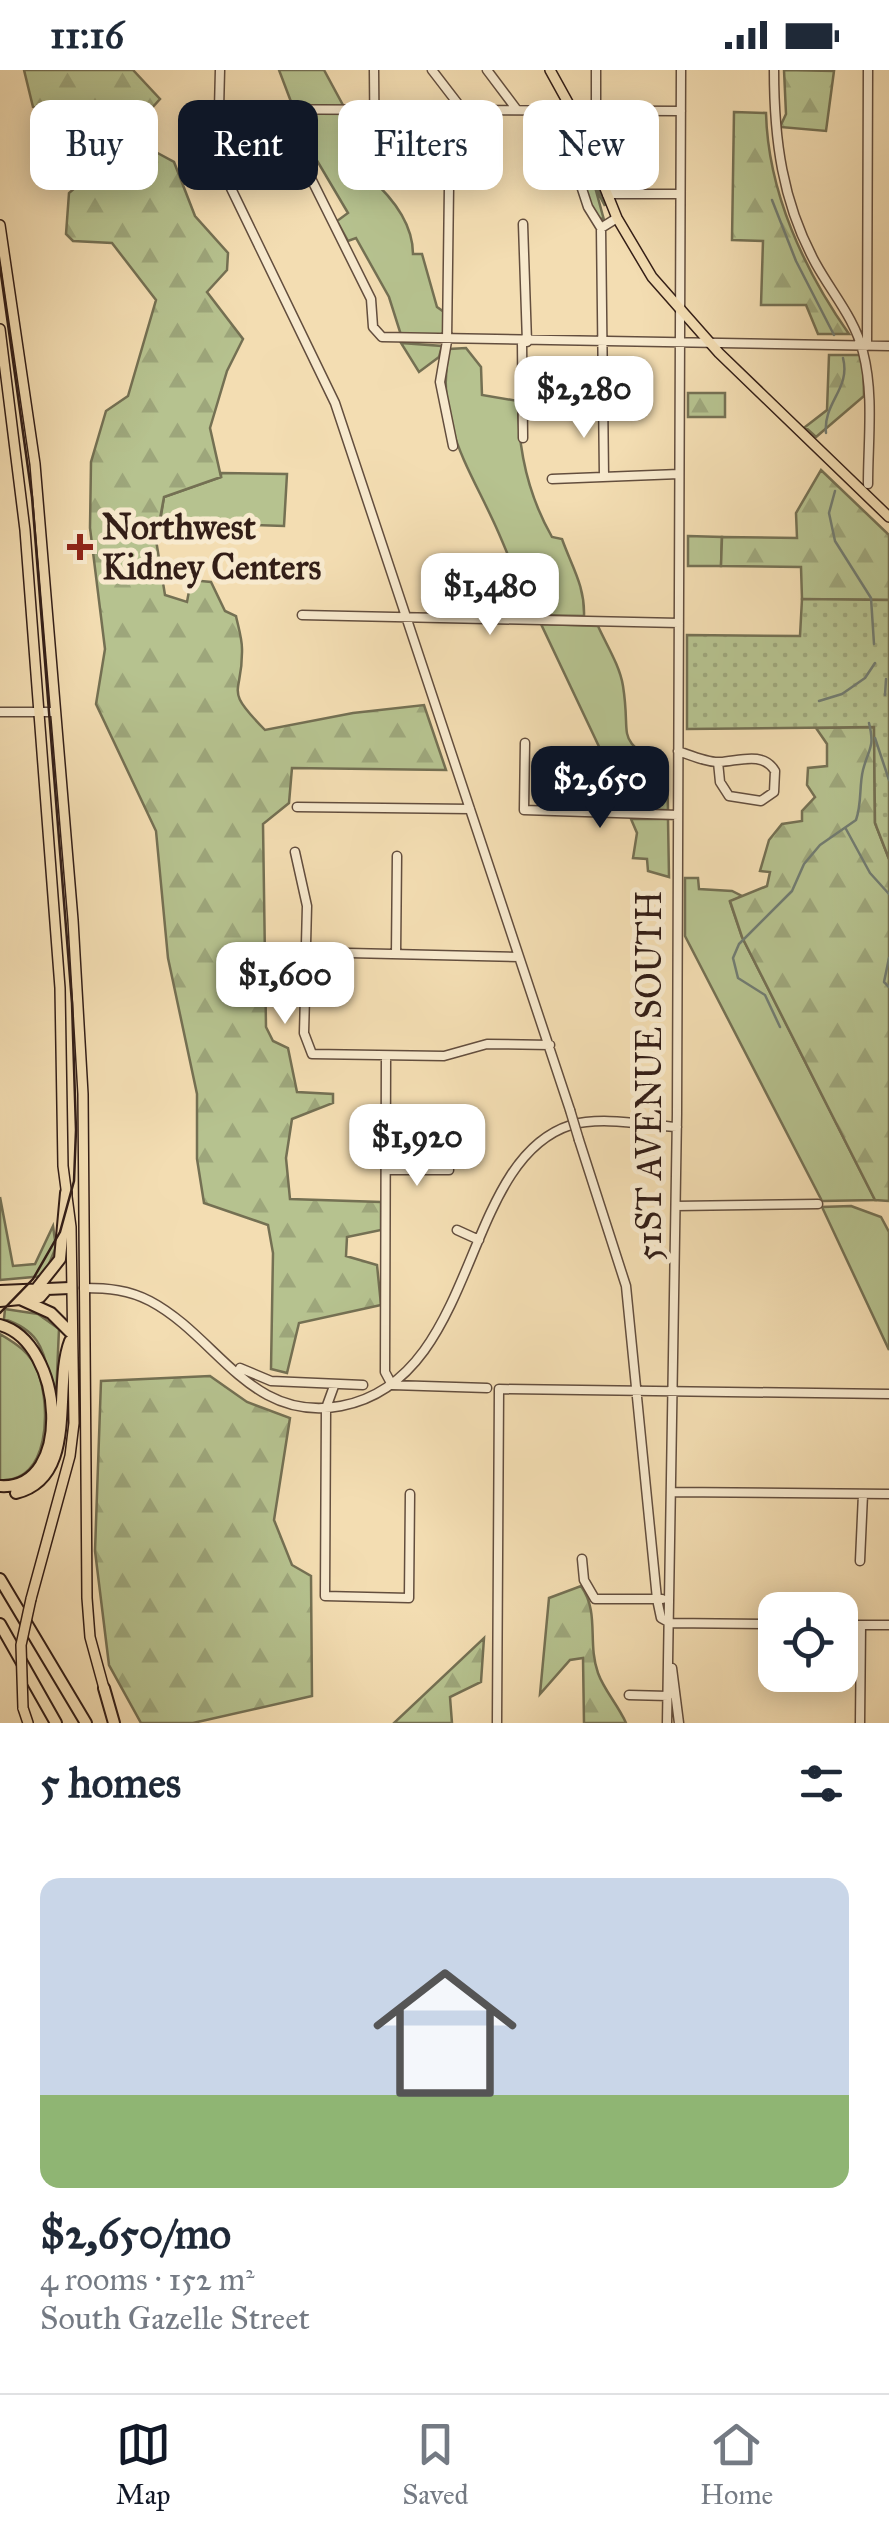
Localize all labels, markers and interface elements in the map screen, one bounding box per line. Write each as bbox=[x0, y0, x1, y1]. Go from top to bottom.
text: 11:16 bbox=[50, 12, 124, 58]
chip: Buy bbox=[30, 100, 158, 190]
chip: Rent bbox=[178, 100, 318, 190]
chip: Filters bbox=[338, 100, 503, 190]
chip: New bbox=[523, 100, 659, 190]
pin: $2,280 bbox=[503, 356, 665, 441]
text: $2,280 bbox=[536, 369, 632, 408]
place label: Northwest Kidney Centers bbox=[102, 506, 321, 589]
marker: Northwest Kidney Centers bbox=[67, 534, 93, 560]
pin: $1,480 bbox=[409, 553, 571, 638]
text: $1,480 bbox=[443, 566, 537, 605]
pin: $2,650 bbox=[519, 746, 681, 831]
text: $2,650 bbox=[553, 759, 647, 798]
street label: 51ST AVENUE SOUTH bbox=[628, 891, 671, 1261]
pin: $1,600 bbox=[204, 942, 366, 1027]
text: $1,600 bbox=[238, 955, 332, 994]
pin: $1,920 bbox=[336, 1104, 498, 1189]
text: $1,920 bbox=[371, 1117, 463, 1156]
map controls bbox=[758, 1592, 858, 1692]
button: locate bbox=[758, 1592, 858, 1692]
icon: filters bbox=[794, 1756, 849, 1811]
text: 5 homes bbox=[40, 1757, 181, 1809]
icon: home bbox=[355, 1943, 535, 2123]
text: $2,650/mo bbox=[40, 2208, 231, 2260]
text: 4 rooms · 152 m² bbox=[40, 2260, 255, 2299]
text: South Gazelle Street bbox=[40, 2299, 310, 2338]
tab: Map bbox=[116, 2417, 171, 2512]
tab: Saved bbox=[402, 2417, 469, 2512]
tab: Home bbox=[700, 2417, 773, 2512]

